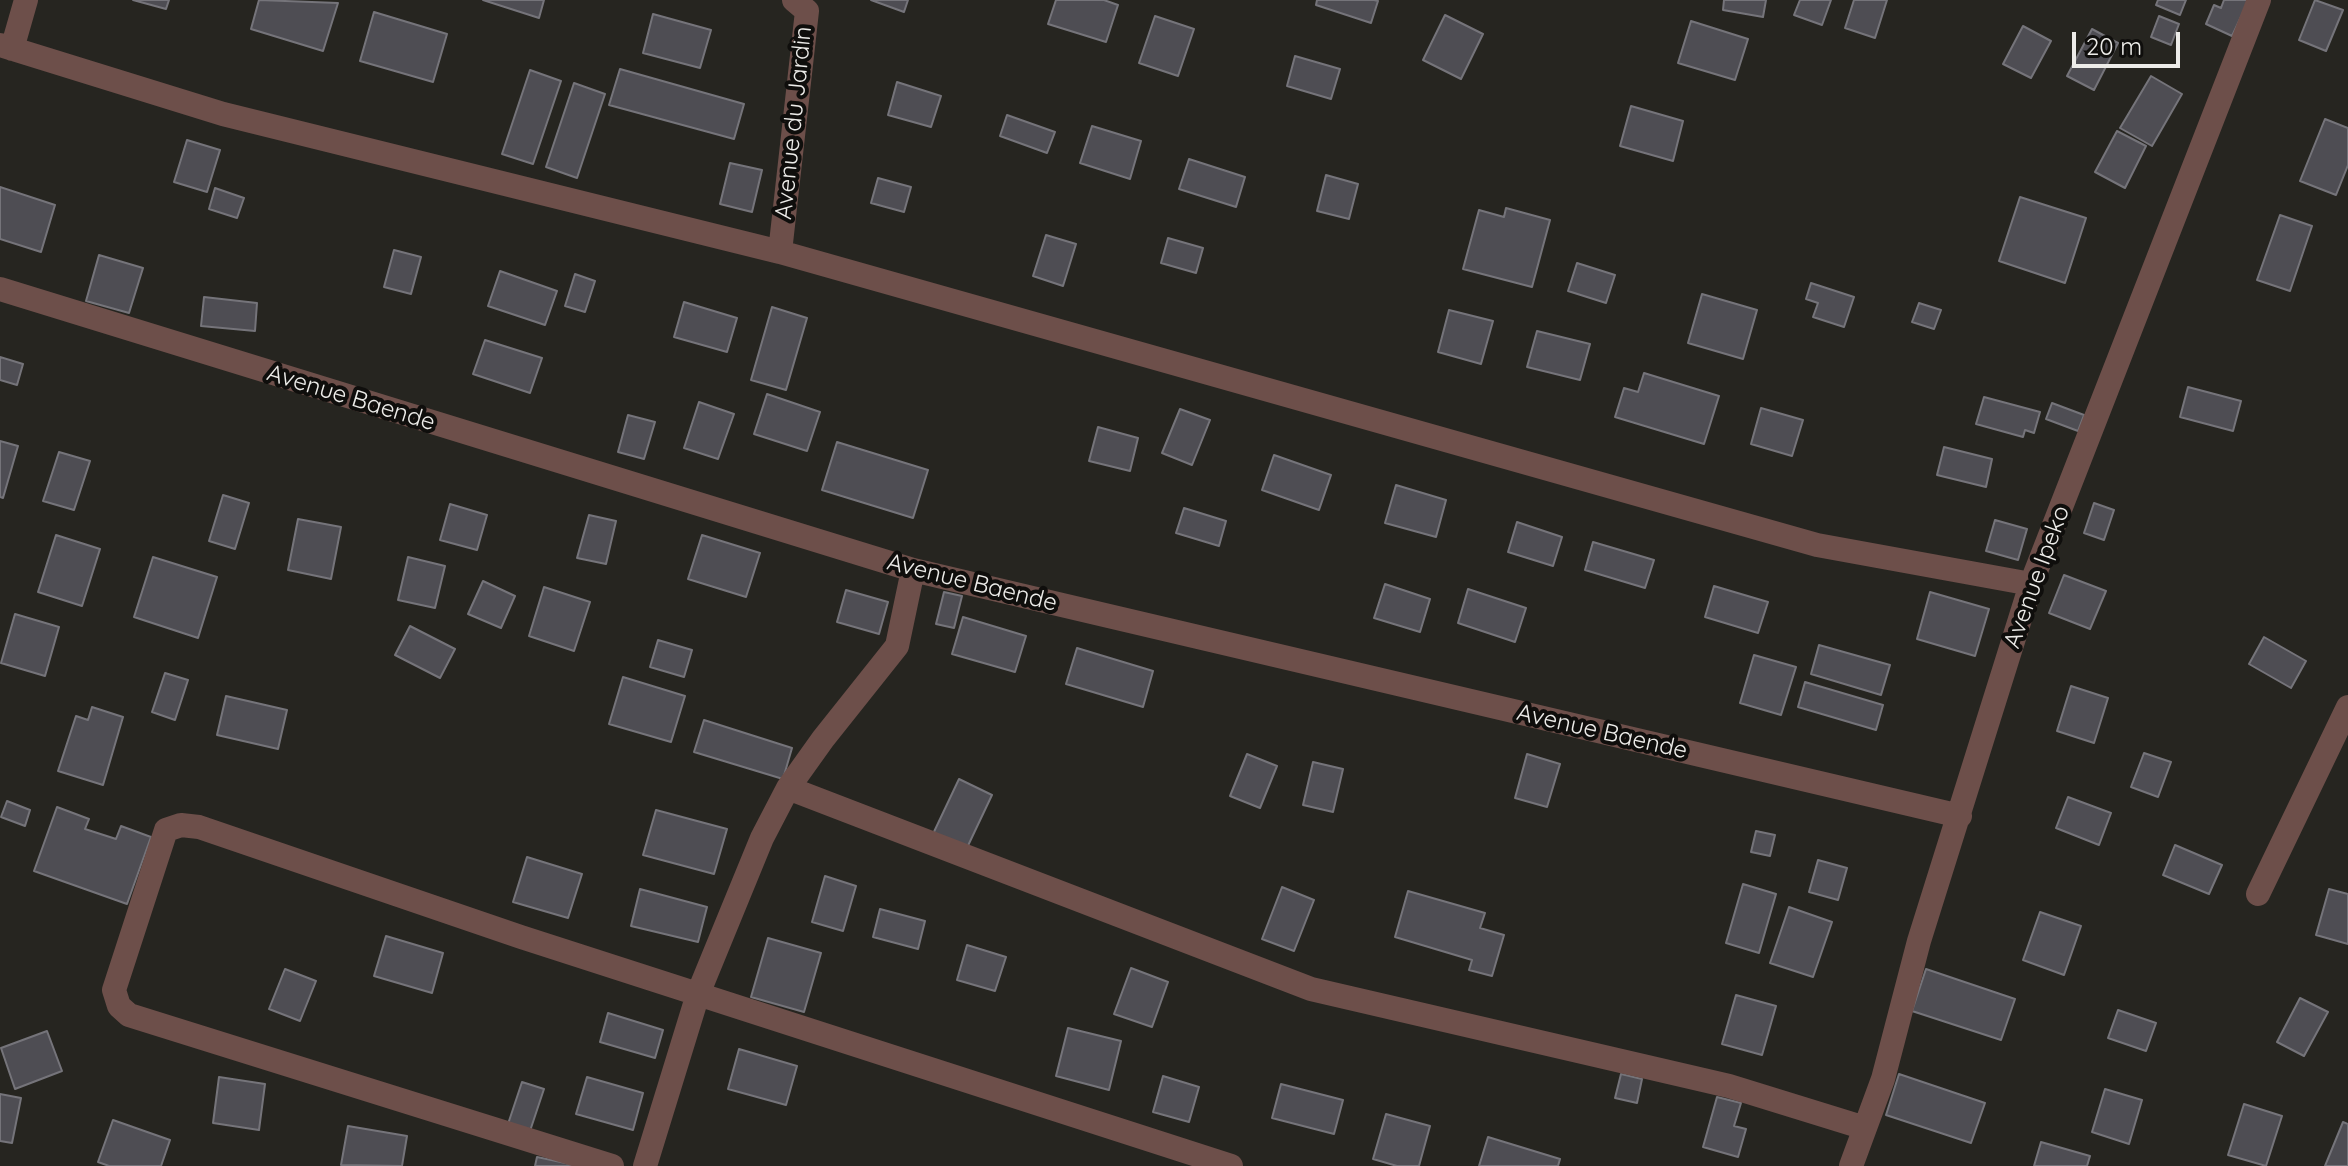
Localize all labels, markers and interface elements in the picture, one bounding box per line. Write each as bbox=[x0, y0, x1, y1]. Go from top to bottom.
scale bar bbox=[2076, 16, 2184, 66]
street label: Avenue du Jardin bbox=[770, 25, 818, 221]
text: 20 m bbox=[2086, 31, 2142, 61]
street label: Avenue Baende bbox=[263, 359, 439, 437]
street label: Avenue Ipeko bbox=[1998, 502, 2076, 652]
street label: Avenue Baende bbox=[884, 548, 1060, 618]
street label: Avenue Baende bbox=[1514, 698, 1690, 766]

